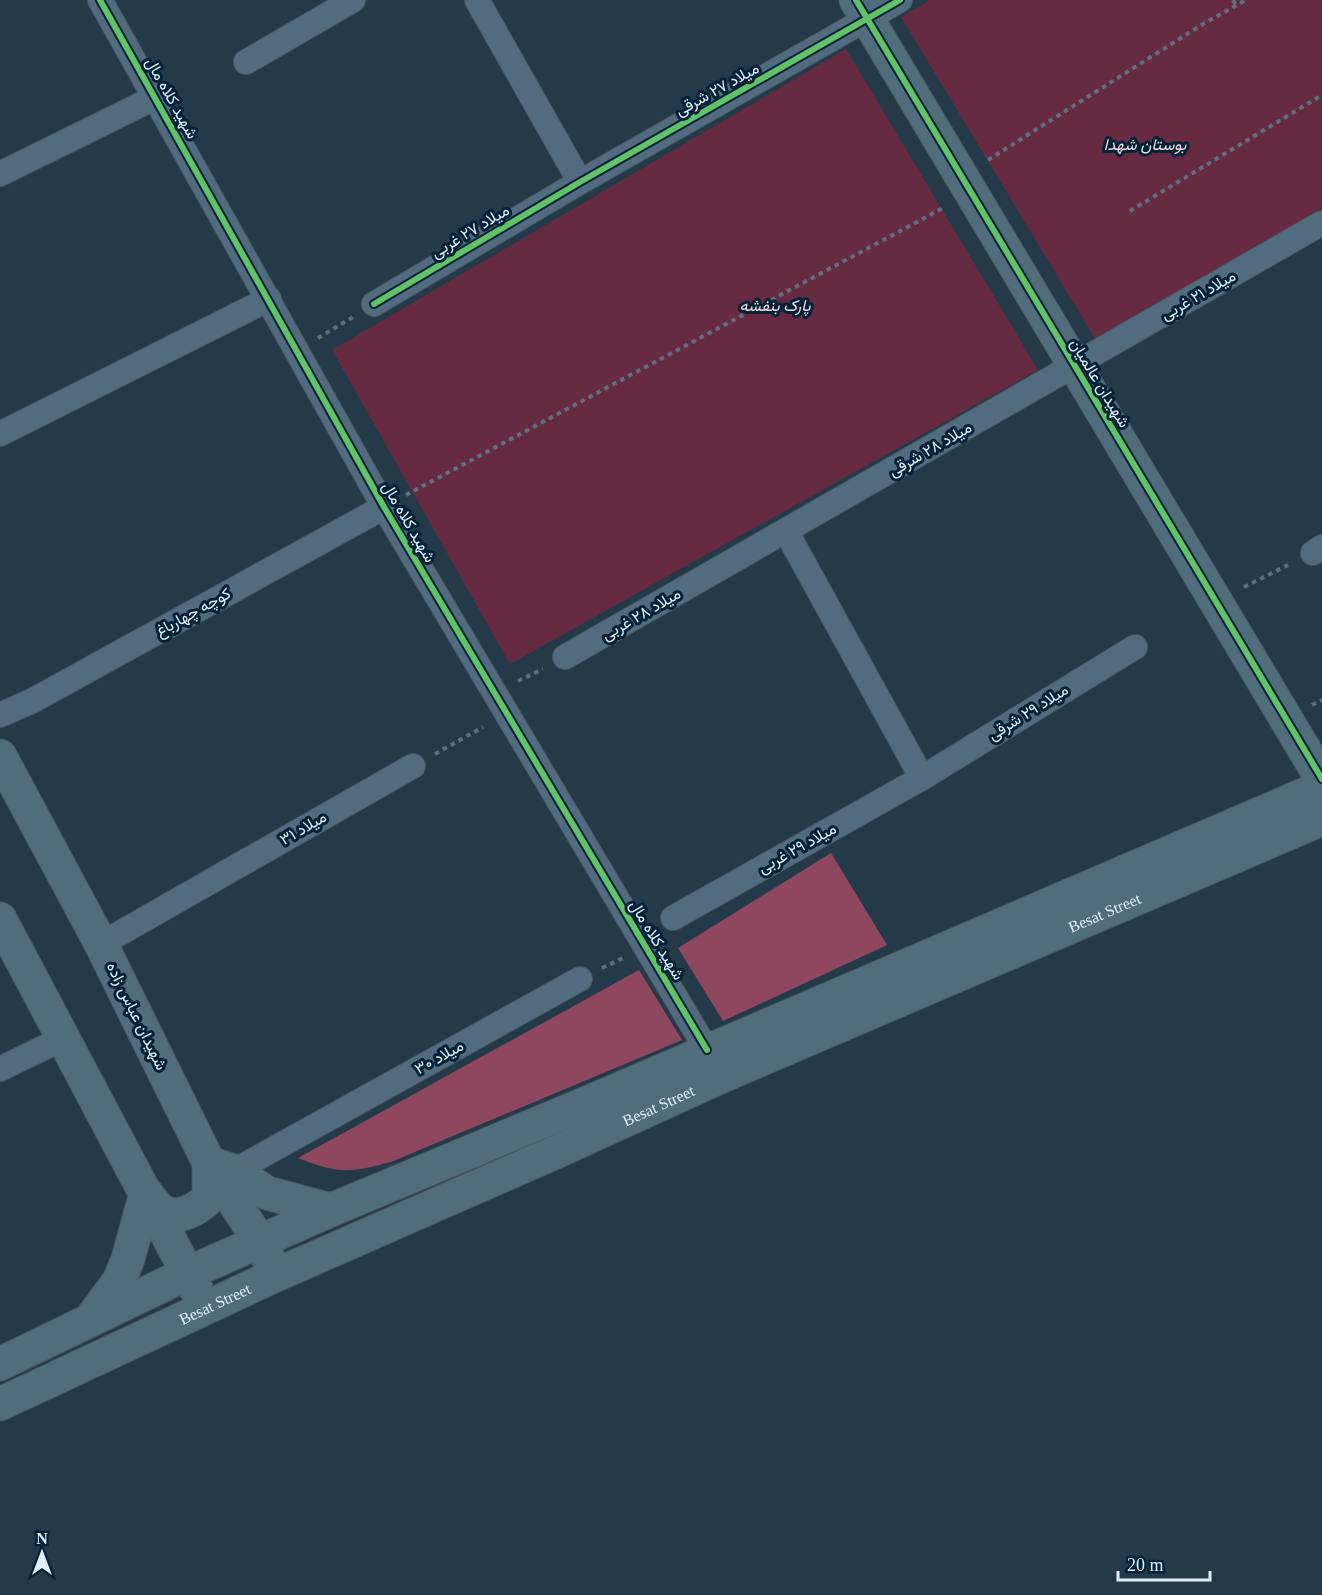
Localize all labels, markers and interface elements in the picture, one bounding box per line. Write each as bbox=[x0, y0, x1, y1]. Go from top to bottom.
street label: شهید کلاه مال bbox=[141, 55, 201, 142]
street label: میلاد ۲۷ شرقی bbox=[672, 59, 763, 121]
park label: بوستان شهدا bbox=[1104, 136, 1187, 155]
street label: میلاد ۲۷ غربی bbox=[428, 201, 513, 263]
street label: میلاد ۲۱ غربی bbox=[1158, 267, 1239, 325]
park label: پارک بنفشه bbox=[739, 297, 812, 317]
street label: شهیدان عالمیان bbox=[1065, 336, 1133, 432]
street label: میلاد ۲۸ شرقی bbox=[886, 418, 975, 481]
street label: شهید کلاه مال bbox=[377, 479, 439, 566]
street label: کوچه چهارباغ bbox=[152, 584, 235, 642]
street label: میلاد ۲۸ غربی bbox=[599, 585, 684, 645]
street label: میلاد ۲۹ شرقی bbox=[985, 681, 1072, 745]
street label: میلاد ۳۱ bbox=[277, 808, 330, 849]
street label: میلاد ۲۹ غربی bbox=[755, 820, 840, 878]
street label: Besat Street bbox=[1066, 889, 1144, 935]
street label: شهید کلاه مال bbox=[625, 897, 687, 984]
street label: شهیدان عباس زاده bbox=[102, 959, 170, 1073]
street label: میلاد ۳۰ bbox=[412, 1037, 467, 1078]
street label: Besat Street bbox=[620, 1081, 697, 1129]
street label: Besat Street bbox=[176, 1279, 254, 1328]
north arrow bbox=[12, 1523, 72, 1583]
text: N bbox=[36, 1530, 48, 1547]
scale bar bbox=[1118, 1544, 1210, 1582]
text: 20 m bbox=[1127, 1555, 1164, 1575]

